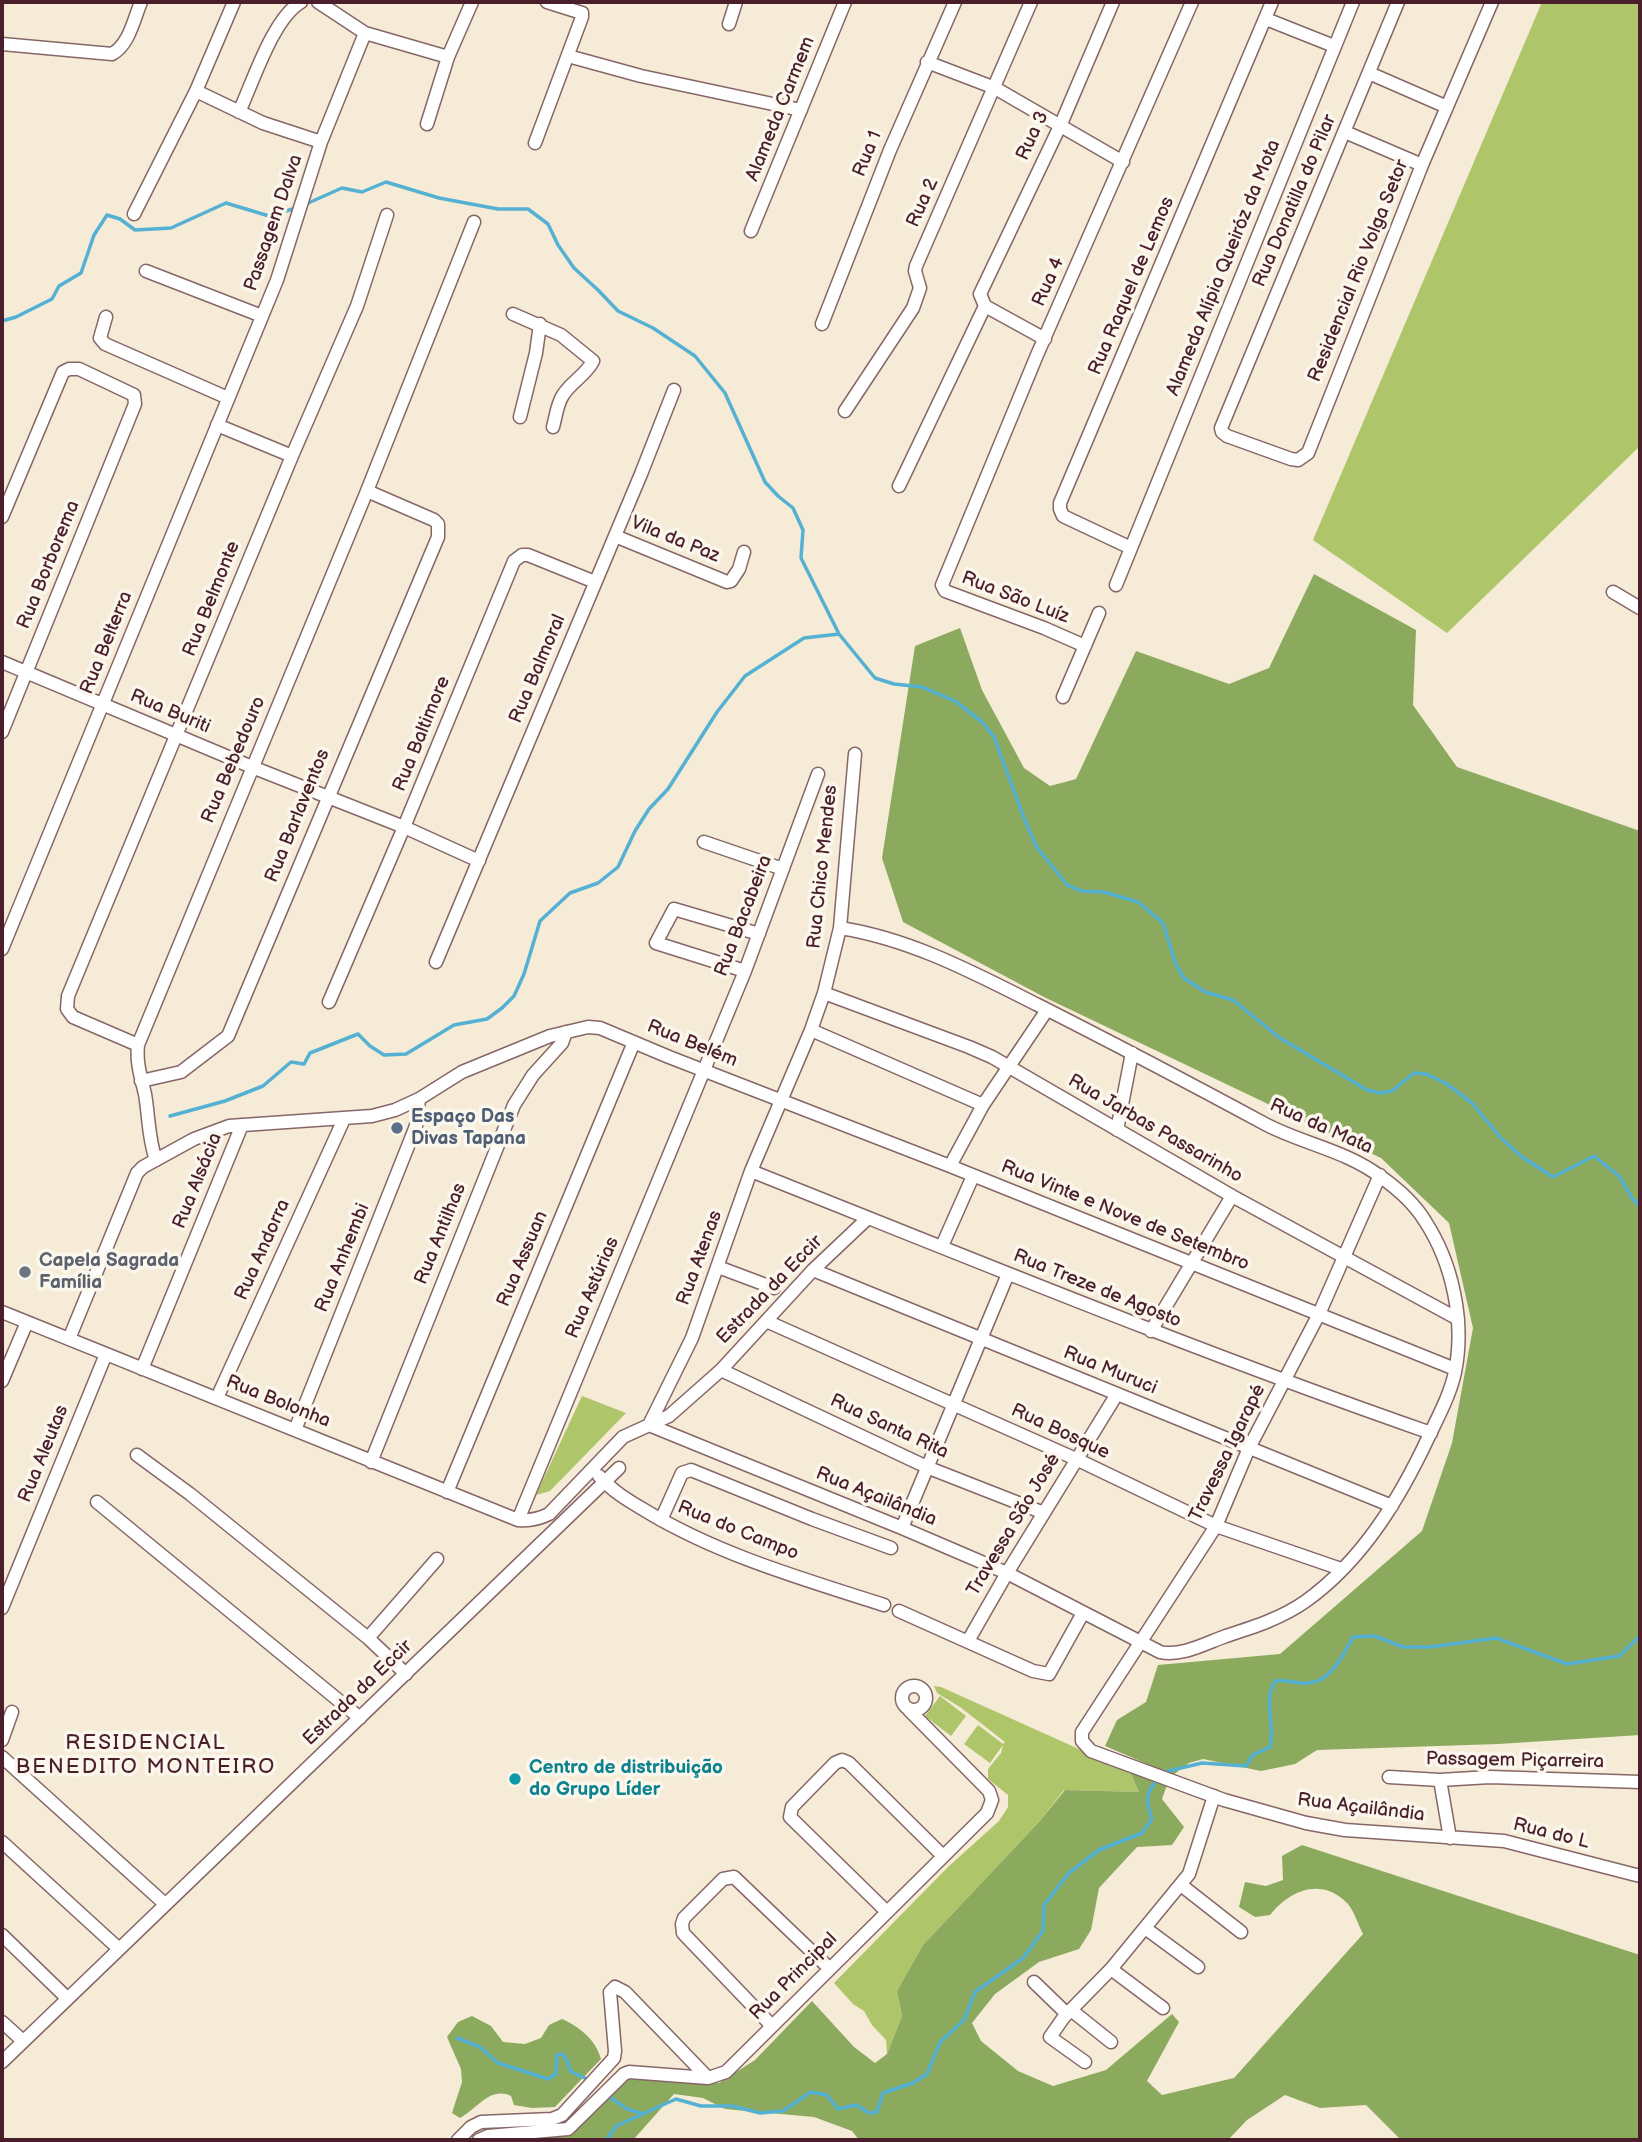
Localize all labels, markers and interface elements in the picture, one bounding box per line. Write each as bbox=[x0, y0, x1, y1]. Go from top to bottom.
street label: Alameda Carmem bbox=[742, 33, 820, 185]
street label: Rua 3 bbox=[1012, 108, 1054, 164]
street label: Rua Donatilla do Pilar bbox=[1248, 111, 1342, 291]
street label: Rua 1 bbox=[849, 128, 887, 180]
street label: Alameda Alípia Queiróz da Mota bbox=[1162, 137, 1286, 399]
street label: Passagem Dalva bbox=[240, 152, 308, 294]
street label: Residencial Rio Volga Setor bbox=[1304, 157, 1414, 385]
street label: Rua 2 bbox=[902, 175, 944, 231]
street label: Rua Raquel de Lemos bbox=[1084, 193, 1180, 379]
street label: Rua 4 bbox=[1028, 254, 1070, 310]
street label: Rua Borborema bbox=[13, 498, 85, 632]
street label: Vila da Paz bbox=[627, 512, 723, 568]
street label: Rua Belmonte bbox=[179, 538, 245, 660]
street label: Rua São Luíz bbox=[958, 567, 1072, 629]
street label: Rua Belterra bbox=[76, 588, 138, 698]
street label: Rua Balmoral bbox=[505, 611, 571, 727]
street label: Rua Baltimore bbox=[388, 673, 456, 795]
street label: Rua Buriti bbox=[126, 685, 214, 739]
street label: Rua Bebedouro bbox=[197, 693, 271, 827]
street label: Rua Barlaventos bbox=[261, 746, 335, 886]
street label: Rua Chico Mendes bbox=[803, 784, 843, 950]
street label: Rua Bacabeira bbox=[710, 852, 778, 980]
street label: Rua Belém bbox=[643, 1016, 741, 1072]
street label: Rua Jarbas Passarinho bbox=[1064, 1070, 1246, 1188]
street label: Rua da Mata bbox=[1266, 1094, 1376, 1160]
place label: Espaço Das Divas Tapana bbox=[411, 1106, 526, 1150]
marker: Espaço Das Divas Tapana bbox=[389, 1120, 405, 1136]
street label: Rua Alsácia bbox=[168, 1130, 228, 1232]
street label: Rua Vinte e Nove de Setembro bbox=[998, 1156, 1252, 1276]
street label: Rua Antilhas bbox=[410, 1180, 472, 1288]
street label: Rua Andorra bbox=[231, 1196, 295, 1304]
street label: Rua Anhembi bbox=[311, 1200, 375, 1316]
street label: Rua Assuan bbox=[493, 1208, 553, 1310]
street label: Rua Atenas bbox=[672, 1208, 728, 1308]
street label: Estrada da Eccir bbox=[712, 1231, 828, 1349]
street label: Rua Astúrias bbox=[561, 1234, 625, 1342]
street label: Rua Treze de Agosto bbox=[1010, 1245, 1184, 1333]
place label: Capela Sagrada Família bbox=[39, 1250, 179, 1294]
marker: Capela Sagrada Família bbox=[17, 1264, 33, 1280]
street label: Rua Muruci bbox=[1060, 1342, 1160, 1400]
street label: Rua Bolonha bbox=[222, 1371, 334, 1433]
street label: Travessa Igarapé bbox=[1185, 1381, 1271, 1525]
street label: Rua Santa Rita bbox=[826, 1390, 952, 1464]
street label: Rua Bosque bbox=[1007, 1399, 1113, 1465]
street label: Rua Aleutas bbox=[14, 1402, 74, 1506]
street label: Travessa São José bbox=[963, 1450, 1065, 1600]
street label: Rua Açailândia bbox=[812, 1462, 940, 1532]
street label: Rua do Campo bbox=[674, 1496, 802, 1566]
street label: Estrada da Eccir bbox=[299, 1635, 417, 1751]
district label: RESIDENCIAL BENEDITO MONTEIRO bbox=[18, 1731, 274, 1781]
street label: Passagem Piçarreira bbox=[1426, 1748, 1604, 1774]
place label: Centro de distribuição do Grupo Líder bbox=[529, 1757, 723, 1801]
marker: Centro de distribuição do Grupo Líder bbox=[507, 1771, 523, 1787]
street label: Rua Açailândia bbox=[1296, 1789, 1426, 1827]
street label: Rua do L bbox=[1511, 1814, 1591, 1854]
street label: Rua Principal bbox=[745, 1928, 843, 2026]

